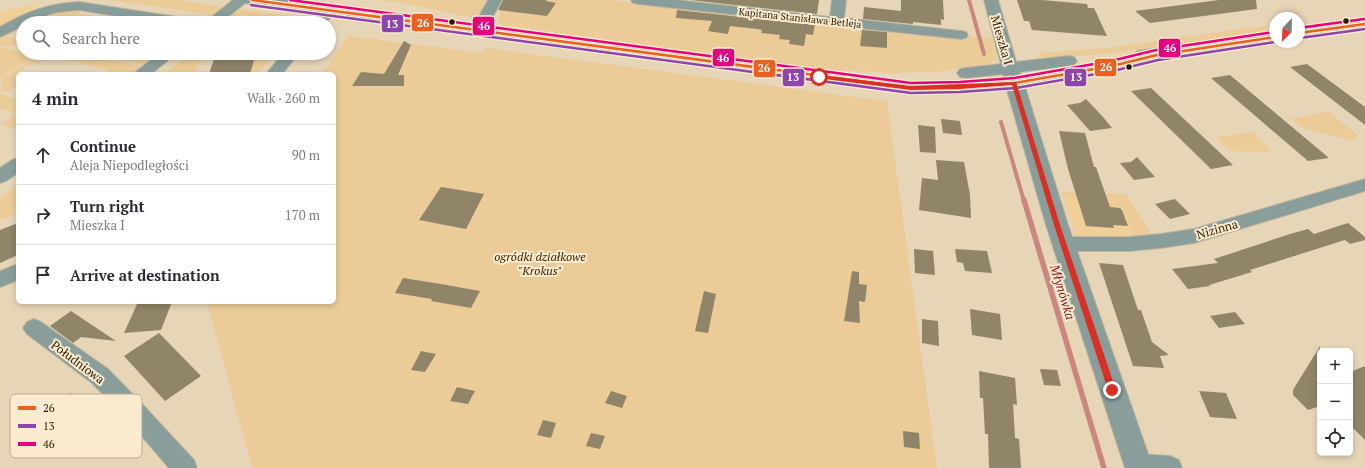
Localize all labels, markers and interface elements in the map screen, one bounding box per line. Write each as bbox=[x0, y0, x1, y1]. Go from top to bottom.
street label: Kapitana Stanisława Betleja bbox=[738, 5, 862, 31]
north arrow bbox=[1269, 12, 1305, 48]
line badge: 26 bbox=[411, 13, 434, 32]
line badge: 13 bbox=[381, 14, 404, 33]
street label: Mieszka I bbox=[988, 14, 1016, 66]
search box bbox=[16, 16, 336, 60]
text: 26 bbox=[417, 16, 429, 30]
line badge: 46 bbox=[472, 16, 495, 36]
unlabelled marker bbox=[1341, 16, 1351, 26]
text: 13 bbox=[386, 17, 398, 31]
unlabelled marker bbox=[447, 17, 457, 27]
text: 46 bbox=[478, 19, 490, 33]
icon: search bbox=[30, 27, 52, 49]
text: Search here bbox=[62, 28, 140, 48]
line badge: 46 bbox=[1158, 38, 1181, 58]
text: 46 bbox=[1164, 41, 1176, 55]
line badge: 46 bbox=[712, 48, 735, 67]
text: 46 bbox=[717, 51, 729, 65]
line badge: 26 bbox=[1094, 58, 1117, 77]
line badge: 26 bbox=[753, 59, 776, 78]
text: 26 bbox=[1100, 60, 1112, 74]
text: 26 bbox=[758, 61, 770, 75]
unlabelled marker bbox=[1124, 62, 1134, 72]
line badge: 13 bbox=[782, 68, 805, 87]
route start bbox=[810, 68, 828, 86]
line badge: 13 bbox=[1064, 68, 1087, 87]
text: 13 bbox=[787, 70, 799, 84]
text: 13 bbox=[1070, 70, 1082, 84]
text: 4 min bbox=[32, 87, 79, 110]
text: Walk · 260 m bbox=[247, 89, 320, 107]
text: Continue bbox=[70, 136, 136, 156]
icon: ahead bbox=[32, 144, 54, 166]
text: 90 m bbox=[292, 146, 320, 164]
text: Aleja Niepodległości bbox=[70, 156, 189, 174]
text: Turn right bbox=[70, 196, 145, 216]
icon: right bbox=[32, 204, 54, 226]
text: 170 m bbox=[285, 206, 320, 224]
text: Mieszka I bbox=[70, 216, 125, 234]
street label: Nizinna bbox=[1195, 216, 1239, 242]
park label: ogródki działkowe "Krokus" bbox=[494, 249, 586, 278]
water label: Młynówka bbox=[1046, 261, 1080, 322]
icon: arrive bbox=[32, 264, 54, 286]
text: Arrive at destination bbox=[70, 265, 220, 285]
street label: Południowa bbox=[48, 337, 108, 387]
map controls bbox=[1317, 348, 1353, 456]
button: + bbox=[1317, 348, 1353, 384]
route end bbox=[1103, 381, 1121, 399]
button: − bbox=[1317, 384, 1353, 420]
legend bbox=[10, 394, 142, 458]
text: 26 bbox=[43, 401, 55, 415]
text: 13 bbox=[43, 419, 55, 433]
button: locate bbox=[1317, 420, 1353, 456]
text: 46 bbox=[43, 437, 55, 451]

